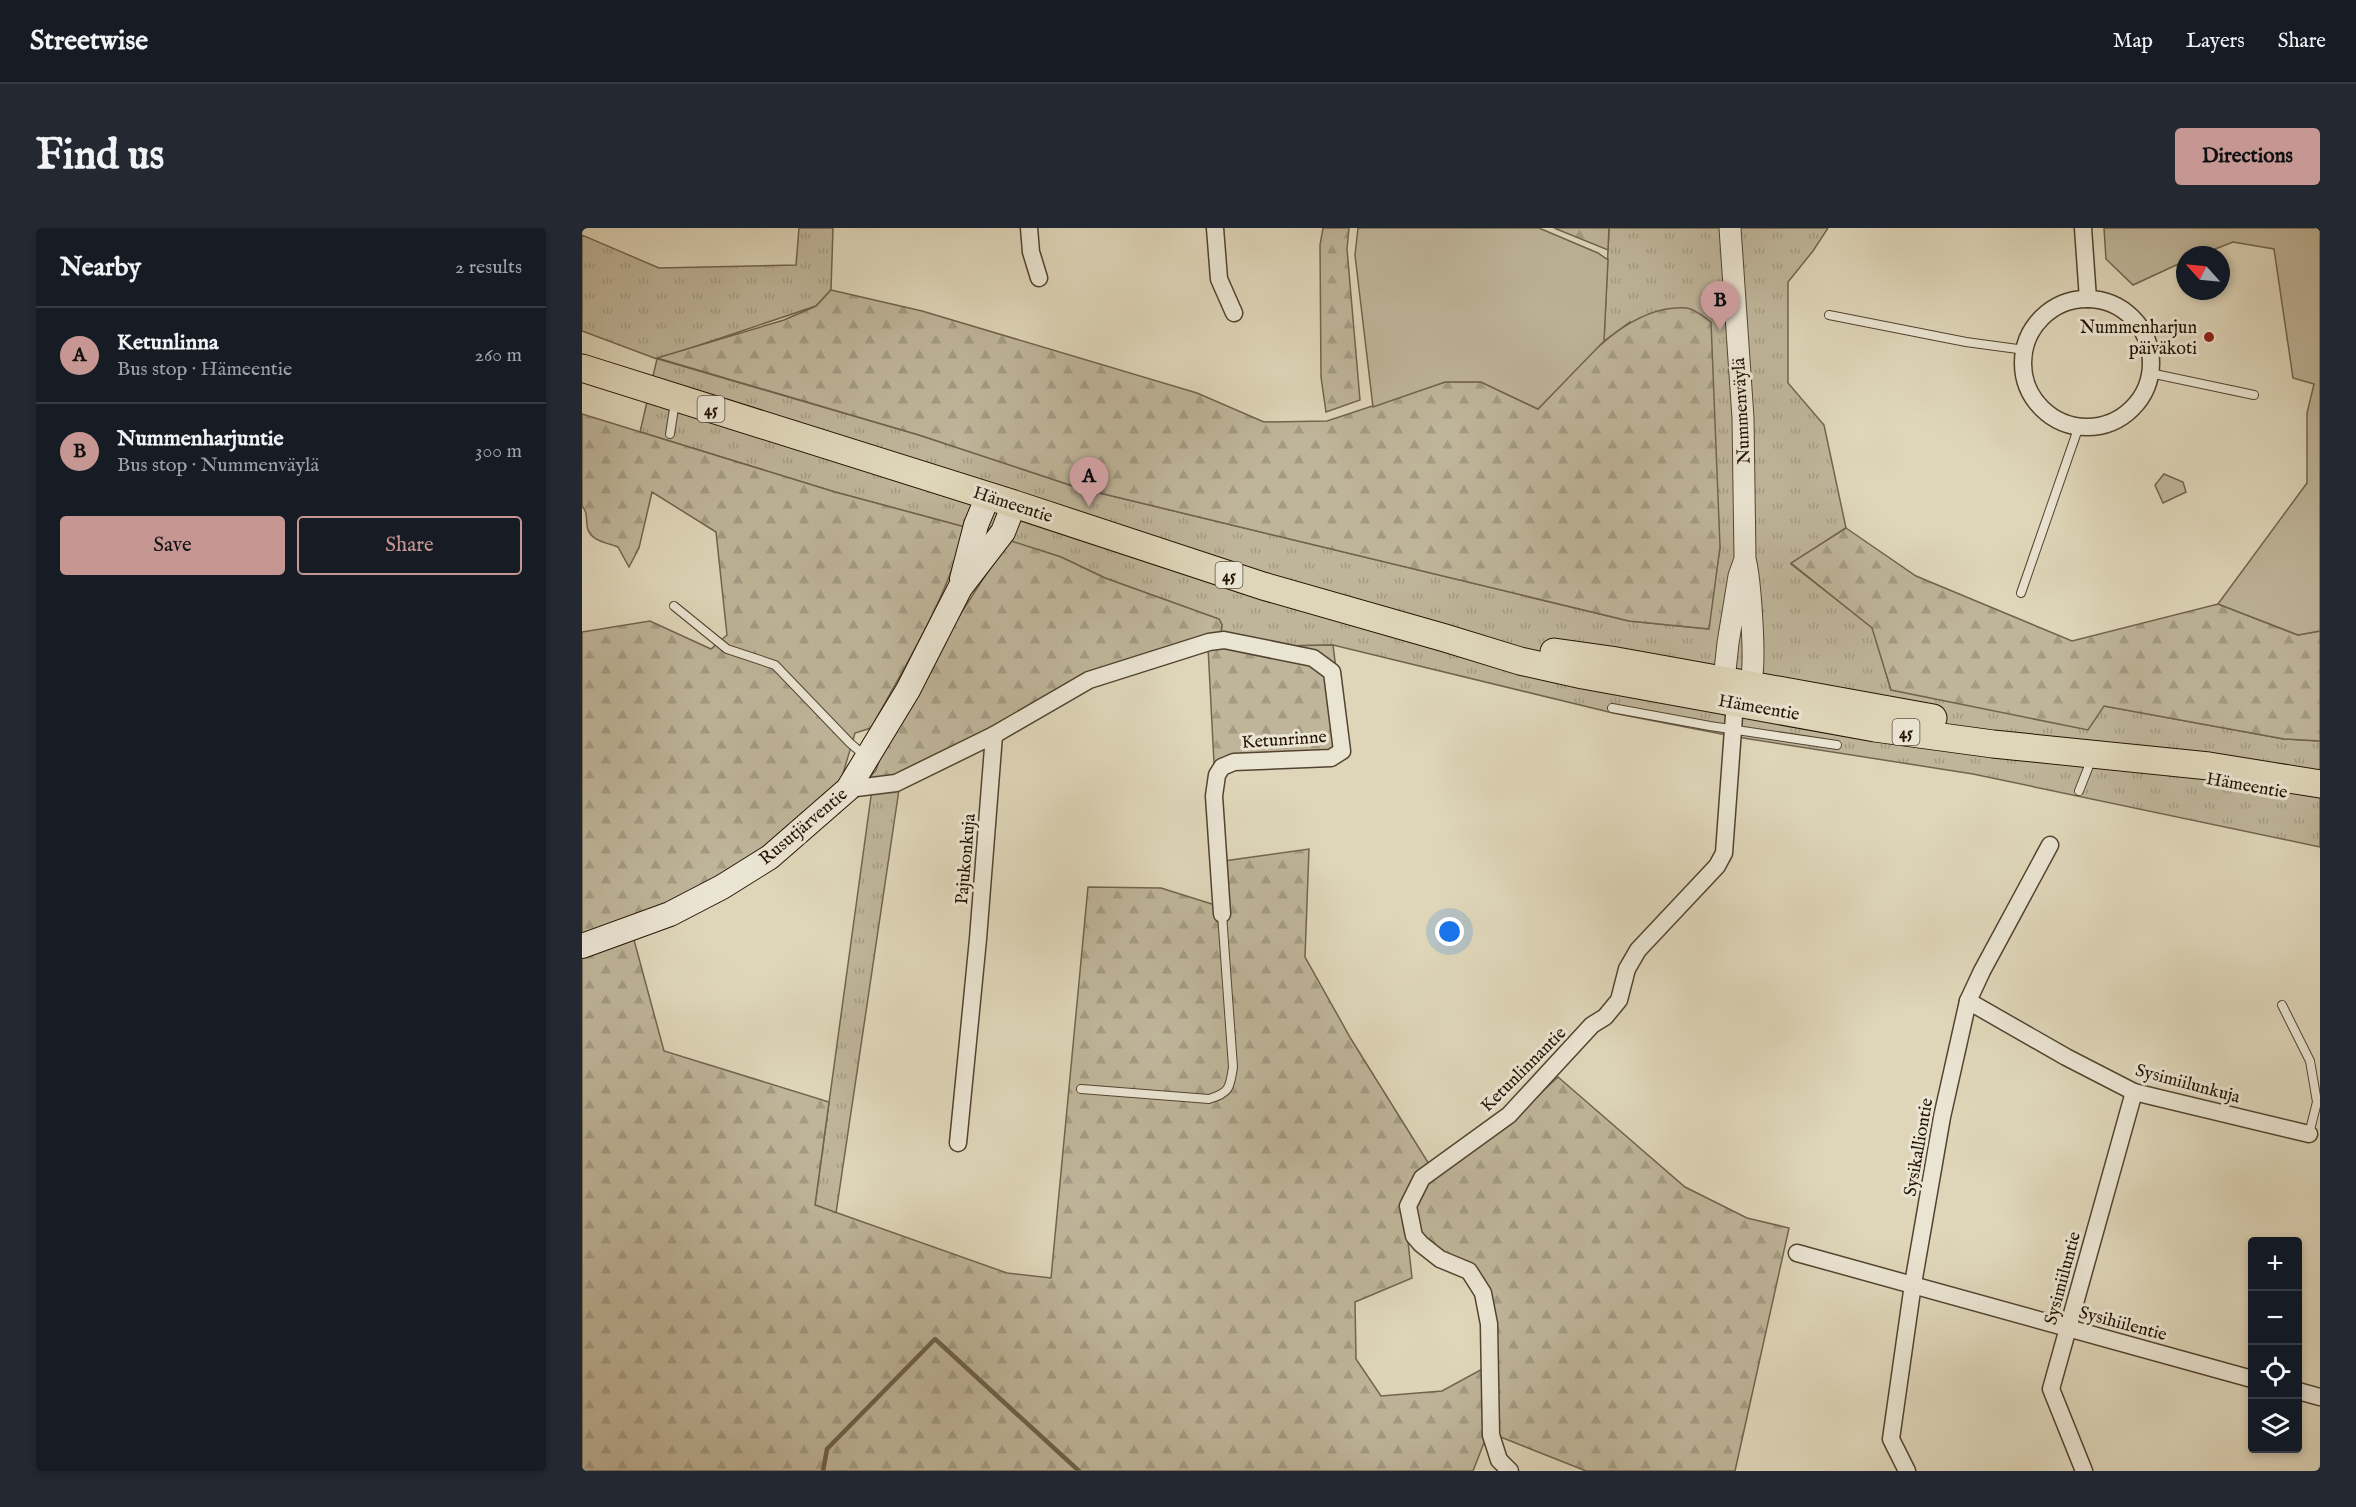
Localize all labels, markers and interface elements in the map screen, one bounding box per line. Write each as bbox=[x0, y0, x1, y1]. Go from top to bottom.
text: Streetwise bbox=[30, 24, 148, 59]
text: Map bbox=[2113, 28, 2153, 55]
text: Layers bbox=[2186, 28, 2245, 55]
text: Share bbox=[2278, 28, 2326, 55]
button: Directions bbox=[2175, 128, 2320, 185]
text: Find us bbox=[36, 130, 164, 183]
north arrow bbox=[2176, 246, 2230, 300]
text: Nearby bbox=[60, 251, 141, 284]
text: 2 results bbox=[455, 255, 522, 280]
pin: B bbox=[1700, 282, 1740, 331]
place label: Nummenharjun päiväkoti bbox=[2080, 317, 2197, 361]
text: Ketunlinna bbox=[117, 329, 219, 357]
marker: Nummenharjun päiväkoti bbox=[2202, 330, 2216, 344]
text: A bbox=[73, 343, 86, 368]
text: 260 m bbox=[475, 343, 522, 368]
text: Bus stop · Hämeentie bbox=[117, 357, 292, 382]
street label: Nummenväylä bbox=[1728, 357, 1757, 465]
road number: 45 bbox=[698, 396, 724, 422]
text: Nummenharjuntie bbox=[117, 425, 284, 453]
text: B bbox=[73, 439, 86, 464]
text: 300 m bbox=[475, 439, 522, 464]
text: Bus stop · Nummenväylä bbox=[117, 453, 319, 478]
pin: A bbox=[1070, 458, 1108, 507]
street label: Hämeentie bbox=[970, 482, 1055, 529]
button: Save bbox=[60, 516, 285, 575]
button: Share bbox=[297, 516, 522, 575]
road number: 45 bbox=[1216, 562, 1242, 588]
street label: Hämeentie bbox=[1716, 690, 1801, 727]
road number: 45 bbox=[1892, 719, 1920, 745]
street label: Ketunrinne bbox=[1241, 726, 1327, 755]
street label: Hämeentie bbox=[2204, 768, 2289, 805]
street label: Rusutjärventie bbox=[755, 784, 853, 871]
street label: Pajukonkuja bbox=[951, 812, 982, 906]
your location bbox=[1435, 917, 1464, 946]
street label: Ketunlinnantie bbox=[1476, 1022, 1572, 1118]
street label: Sysimiilunkuja bbox=[2133, 1059, 2243, 1110]
street label: Sysikalliontie bbox=[1900, 1096, 1939, 1198]
street label: Sysimiiluntie bbox=[2040, 1229, 2087, 1327]
map controls bbox=[2248, 1237, 2302, 1453]
button: + bbox=[2248, 1237, 2302, 1291]
button: − bbox=[2248, 1291, 2302, 1345]
street label: Sysihiilentie bbox=[2076, 1302, 2169, 1347]
button: locate bbox=[2248, 1345, 2302, 1399]
button: layers bbox=[2248, 1399, 2302, 1453]

